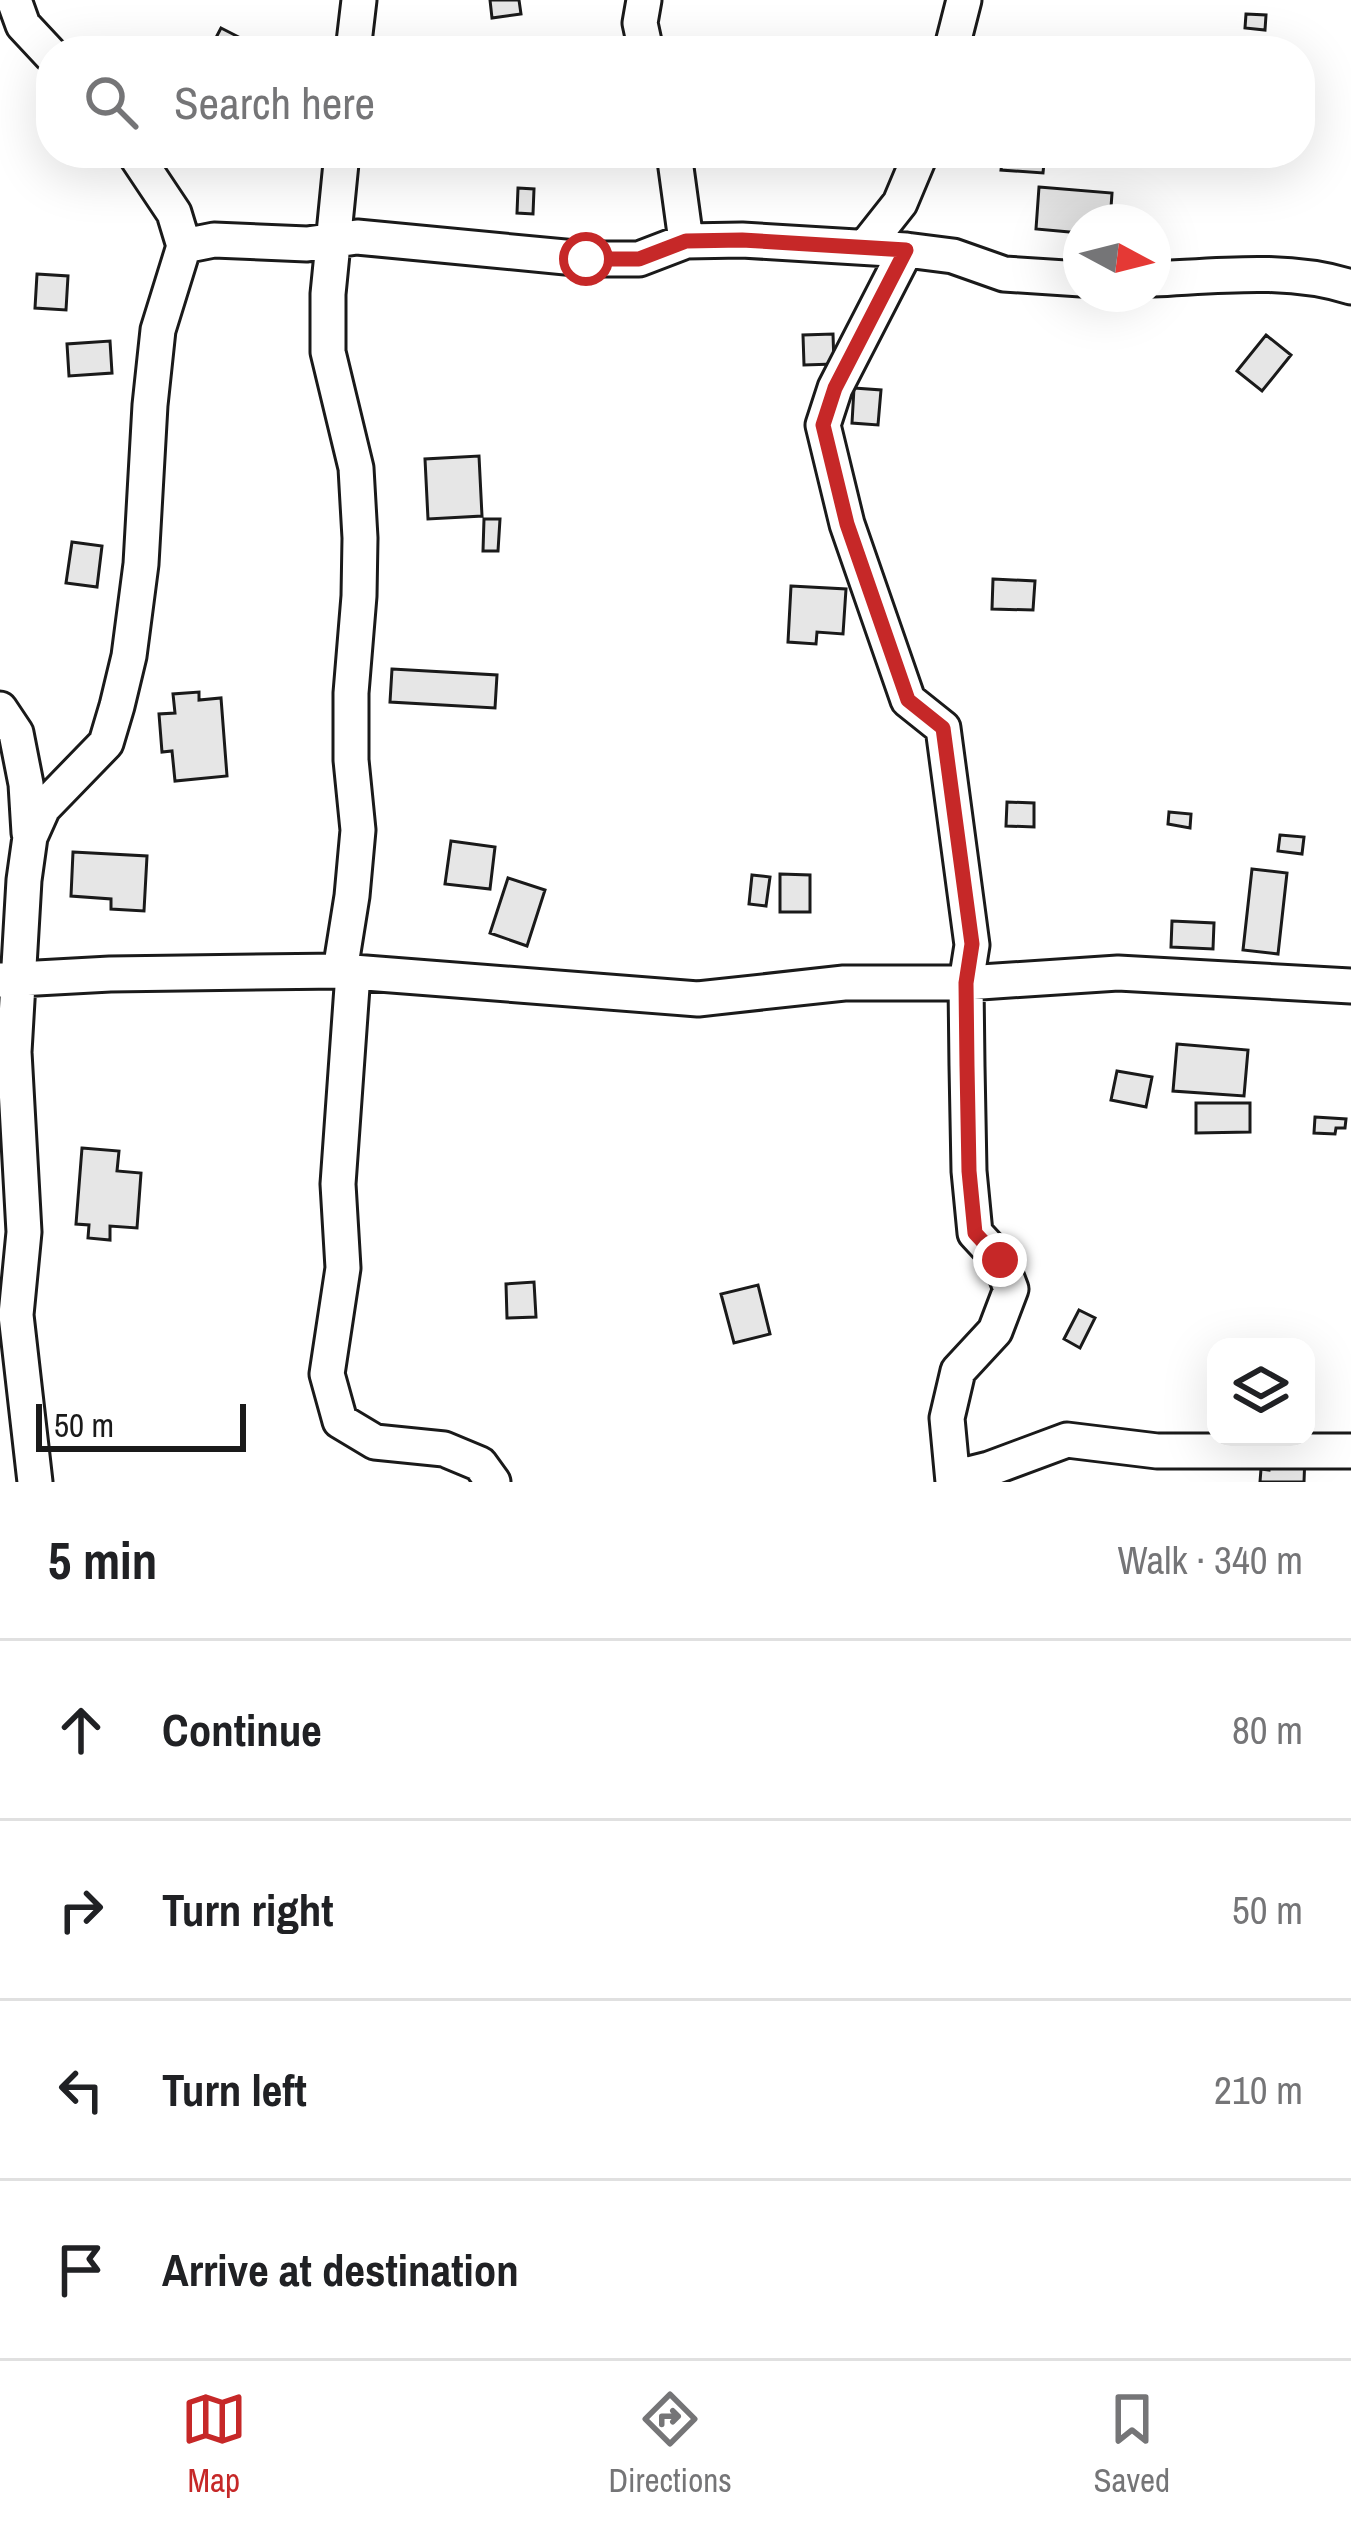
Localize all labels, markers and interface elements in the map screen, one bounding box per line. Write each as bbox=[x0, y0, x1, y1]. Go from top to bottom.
search box bbox=[36, 36, 1315, 168]
icon: search bbox=[78, 69, 144, 135]
text: Search here bbox=[174, 72, 375, 133]
north arrow bbox=[1063, 204, 1171, 312]
route start bbox=[559, 232, 613, 286]
route end bbox=[973, 1233, 1027, 1287]
map controls bbox=[1207, 1338, 1315, 1446]
button: layers bbox=[1207, 1338, 1315, 1446]
scale bar bbox=[36, 1398, 246, 1451]
text: 50 m bbox=[54, 1403, 114, 1447]
text: 5 min bbox=[48, 1526, 157, 1595]
text: Walk · 340 m bbox=[1118, 1534, 1303, 1586]
icon: ahead bbox=[48, 1697, 114, 1763]
text: Continue bbox=[162, 1699, 322, 1760]
text: 80 m bbox=[1232, 1704, 1303, 1756]
icon: right bbox=[48, 1877, 114, 1943]
text: Turn right bbox=[162, 1879, 334, 1940]
text: 50 m bbox=[1232, 1884, 1303, 1936]
icon: left bbox=[48, 2057, 114, 2123]
text: Turn left bbox=[162, 2059, 307, 2120]
text: 210 m bbox=[1214, 2064, 1303, 2116]
icon: arrive bbox=[48, 2237, 114, 2303]
text: Arrive at destination bbox=[162, 2239, 519, 2300]
tab: Map bbox=[181, 2386, 247, 2502]
tab: Directions bbox=[608, 2386, 732, 2502]
tab: Saved bbox=[1093, 2386, 1170, 2502]

